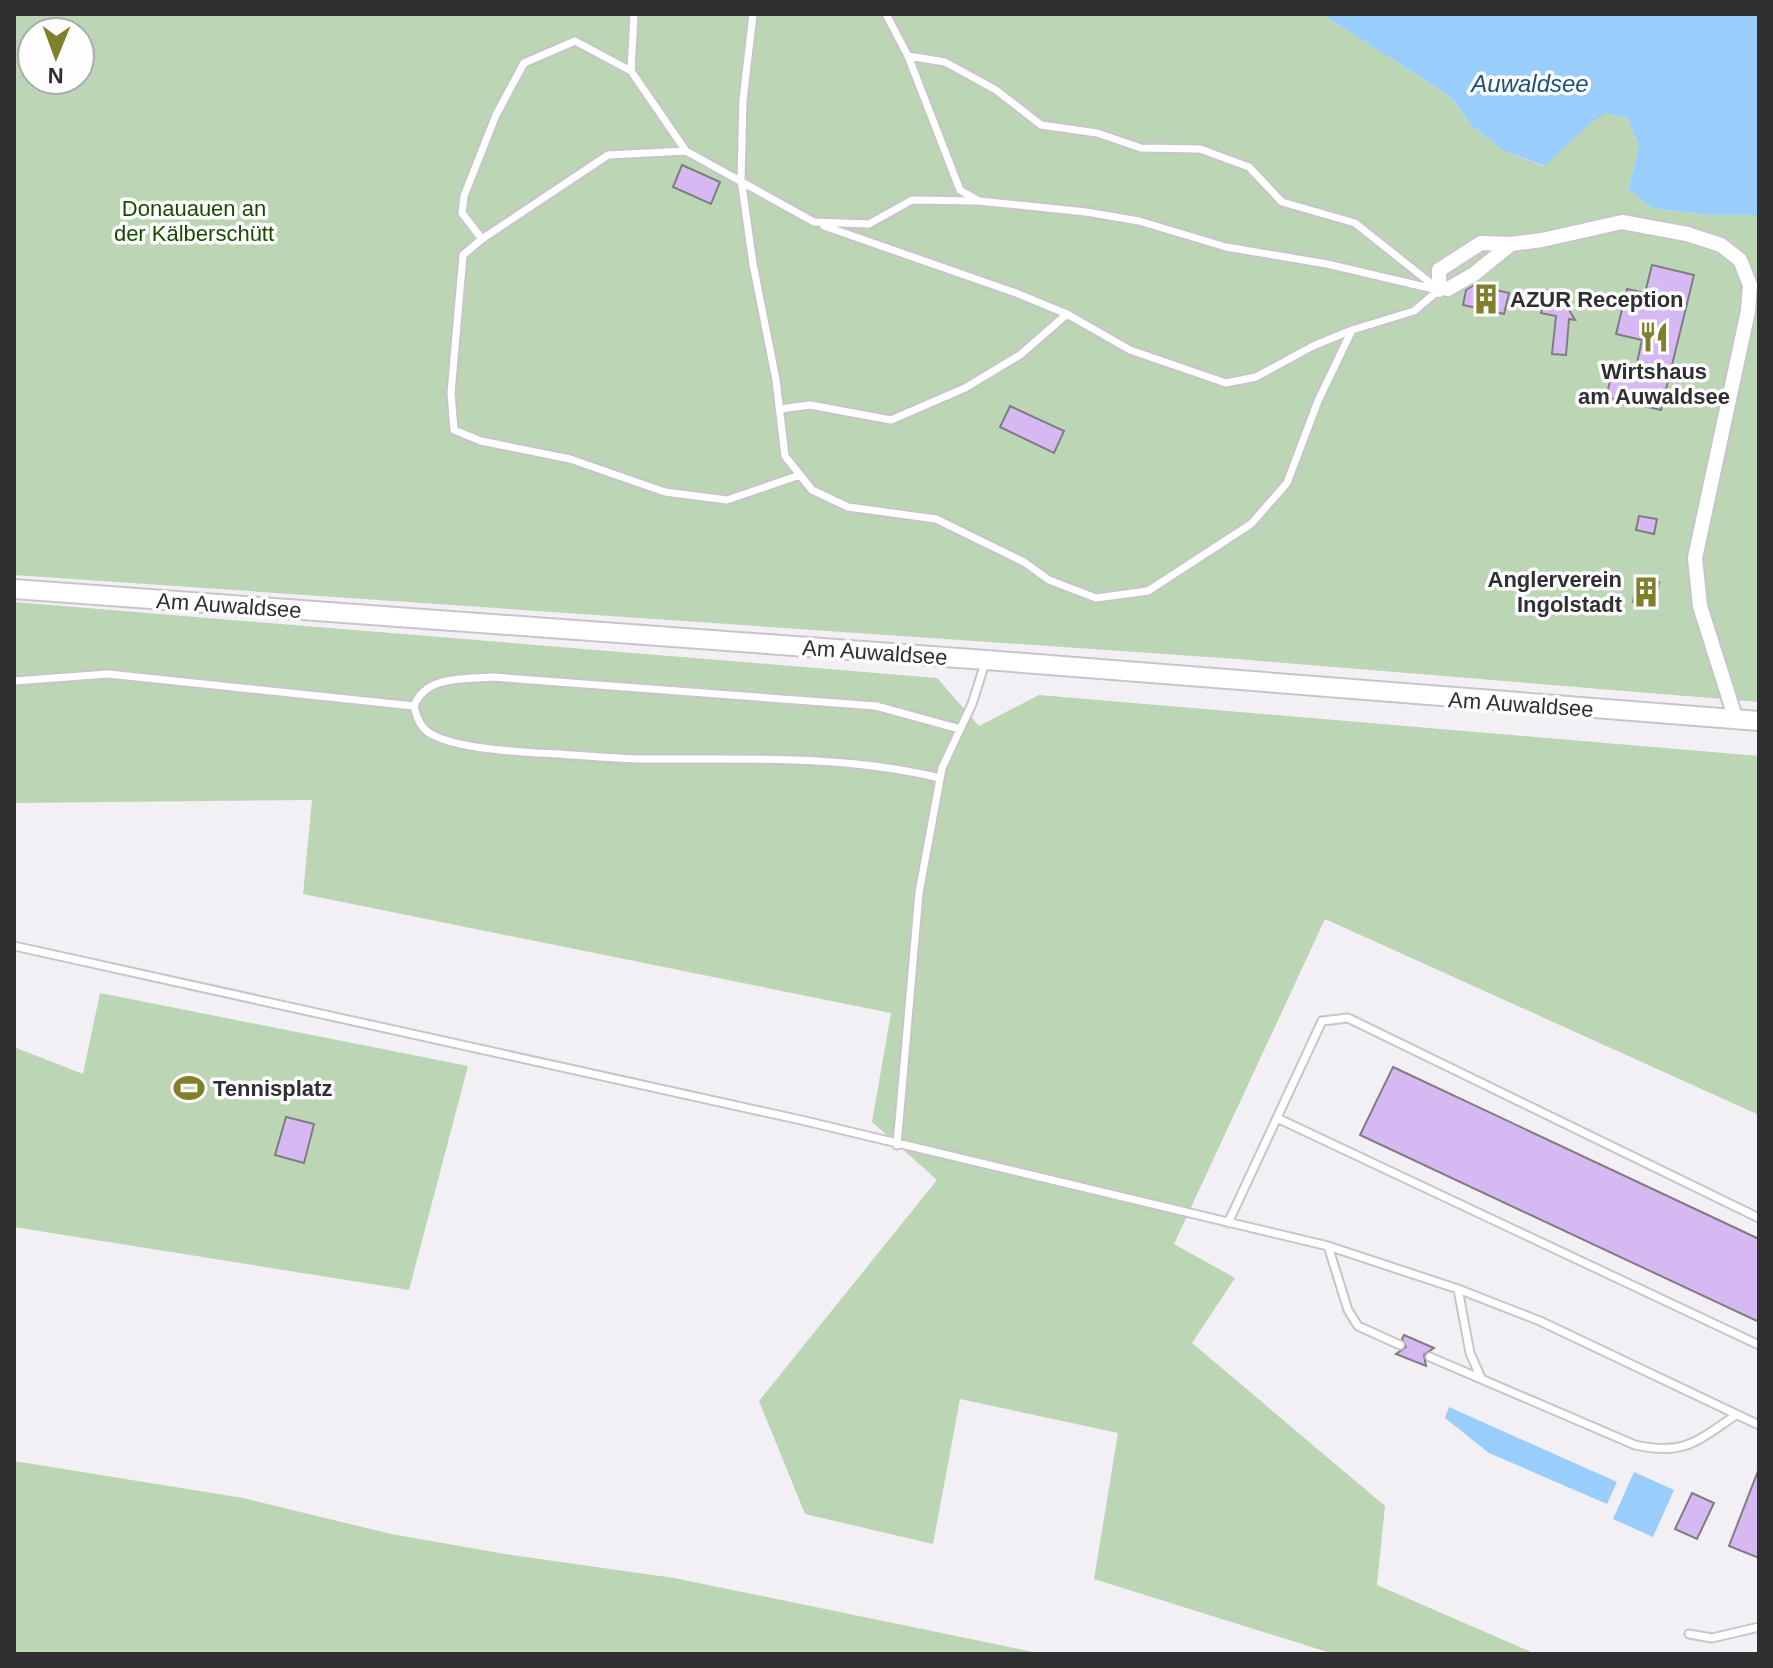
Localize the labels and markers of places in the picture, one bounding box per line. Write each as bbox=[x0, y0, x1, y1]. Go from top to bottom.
building icon: AZUR Reception bbox=[1469, 282, 1503, 316]
place label: AZUR Reception bbox=[1510, 287, 1684, 312]
restaurant icon: Wirtshaus am Auwaldsee bbox=[1637, 320, 1671, 354]
place label: Wirtshaus am Auwaldsee bbox=[1578, 359, 1730, 409]
place label: Anglerverein Ingolstadt bbox=[1488, 567, 1623, 617]
building icon: Anglerverein Ingolstadt bbox=[1629, 575, 1663, 609]
sports icon: Tennisplatz bbox=[172, 1071, 206, 1105]
place label: Tennisplatz bbox=[213, 1076, 332, 1101]

